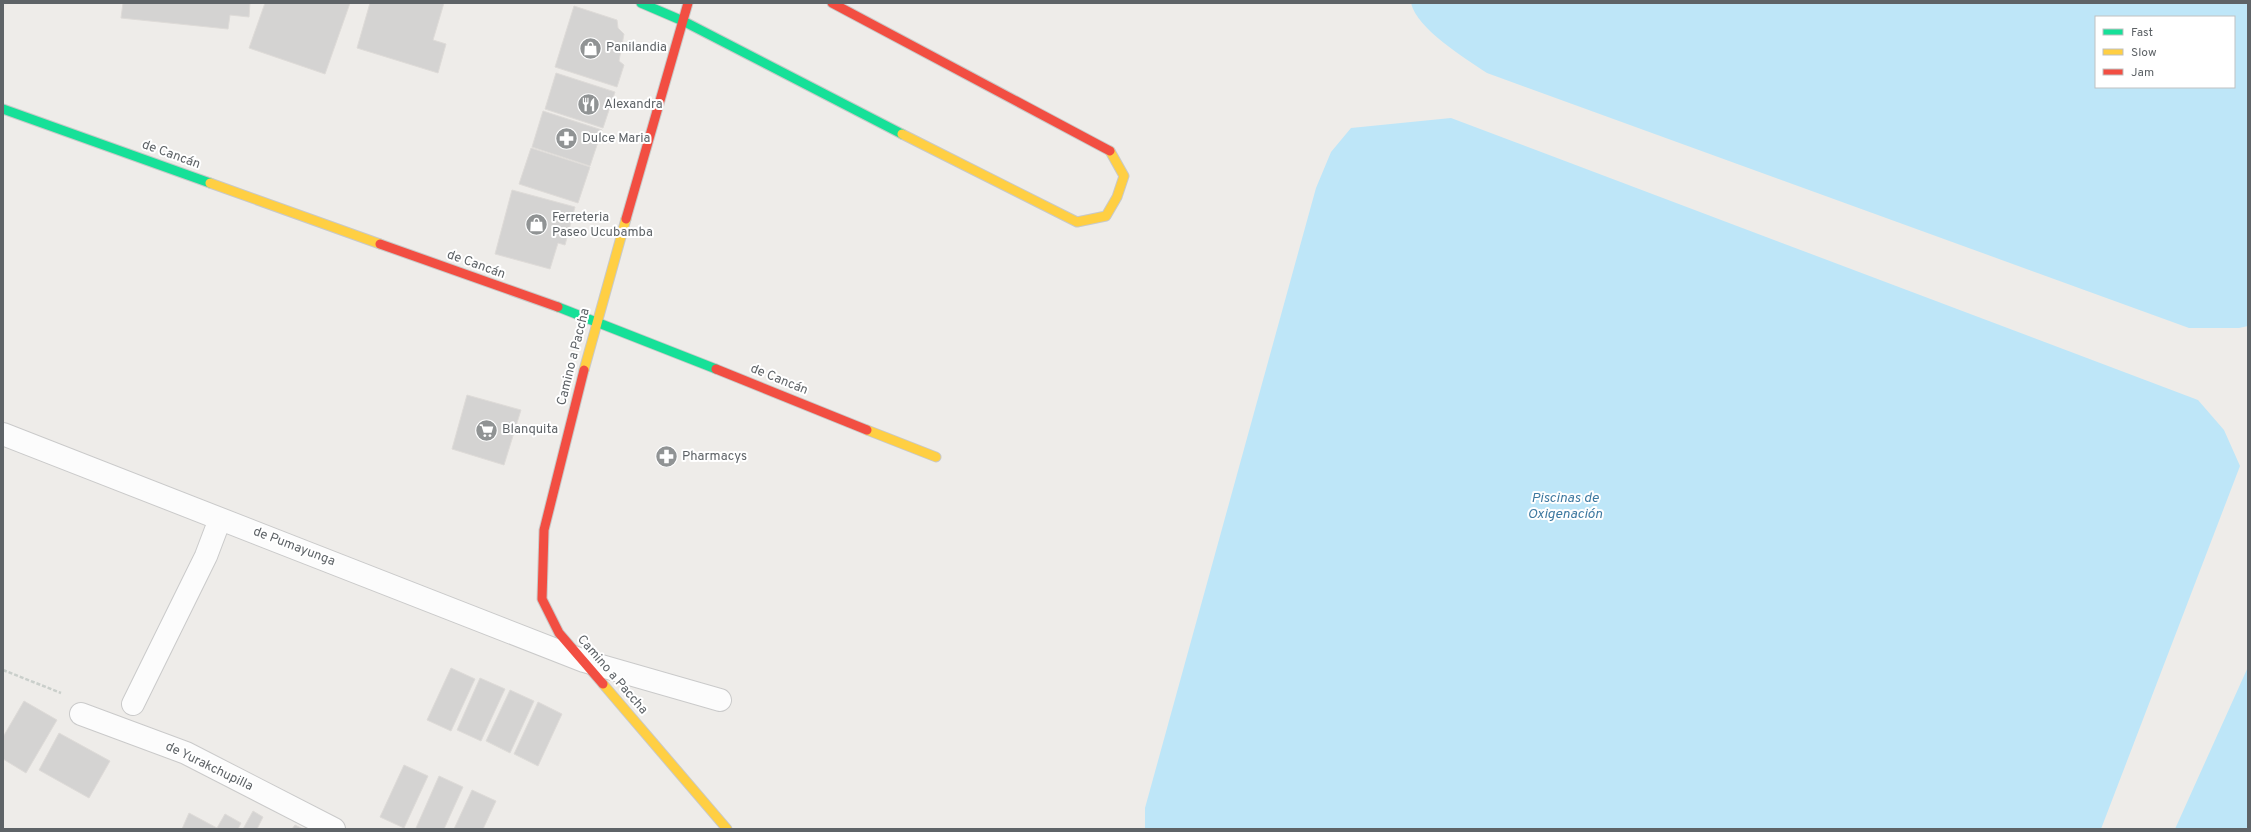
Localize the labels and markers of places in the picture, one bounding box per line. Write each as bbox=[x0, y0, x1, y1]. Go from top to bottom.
shop icon: Panilandia bbox=[578, 35, 604, 61]
place label: Panilandia bbox=[606, 40, 667, 56]
restaurant icon: Alexandra bbox=[575, 92, 601, 118]
place label: Alexandra bbox=[604, 97, 663, 113]
pharmacy icon: Dulce Maria bbox=[554, 126, 580, 152]
place label: Dulce Maria bbox=[582, 131, 650, 147]
place label: Ferreteria Paseo Ucubamba bbox=[552, 210, 653, 241]
shop icon: Ferreteria Paseo Ucubamba bbox=[524, 212, 550, 238]
supermarket icon: Blanquita bbox=[473, 417, 499, 443]
place label: Blanquita bbox=[502, 422, 558, 438]
pharmacy icon: Pharmacys bbox=[653, 444, 679, 470]
place label: Pharmacys bbox=[682, 449, 747, 465]

